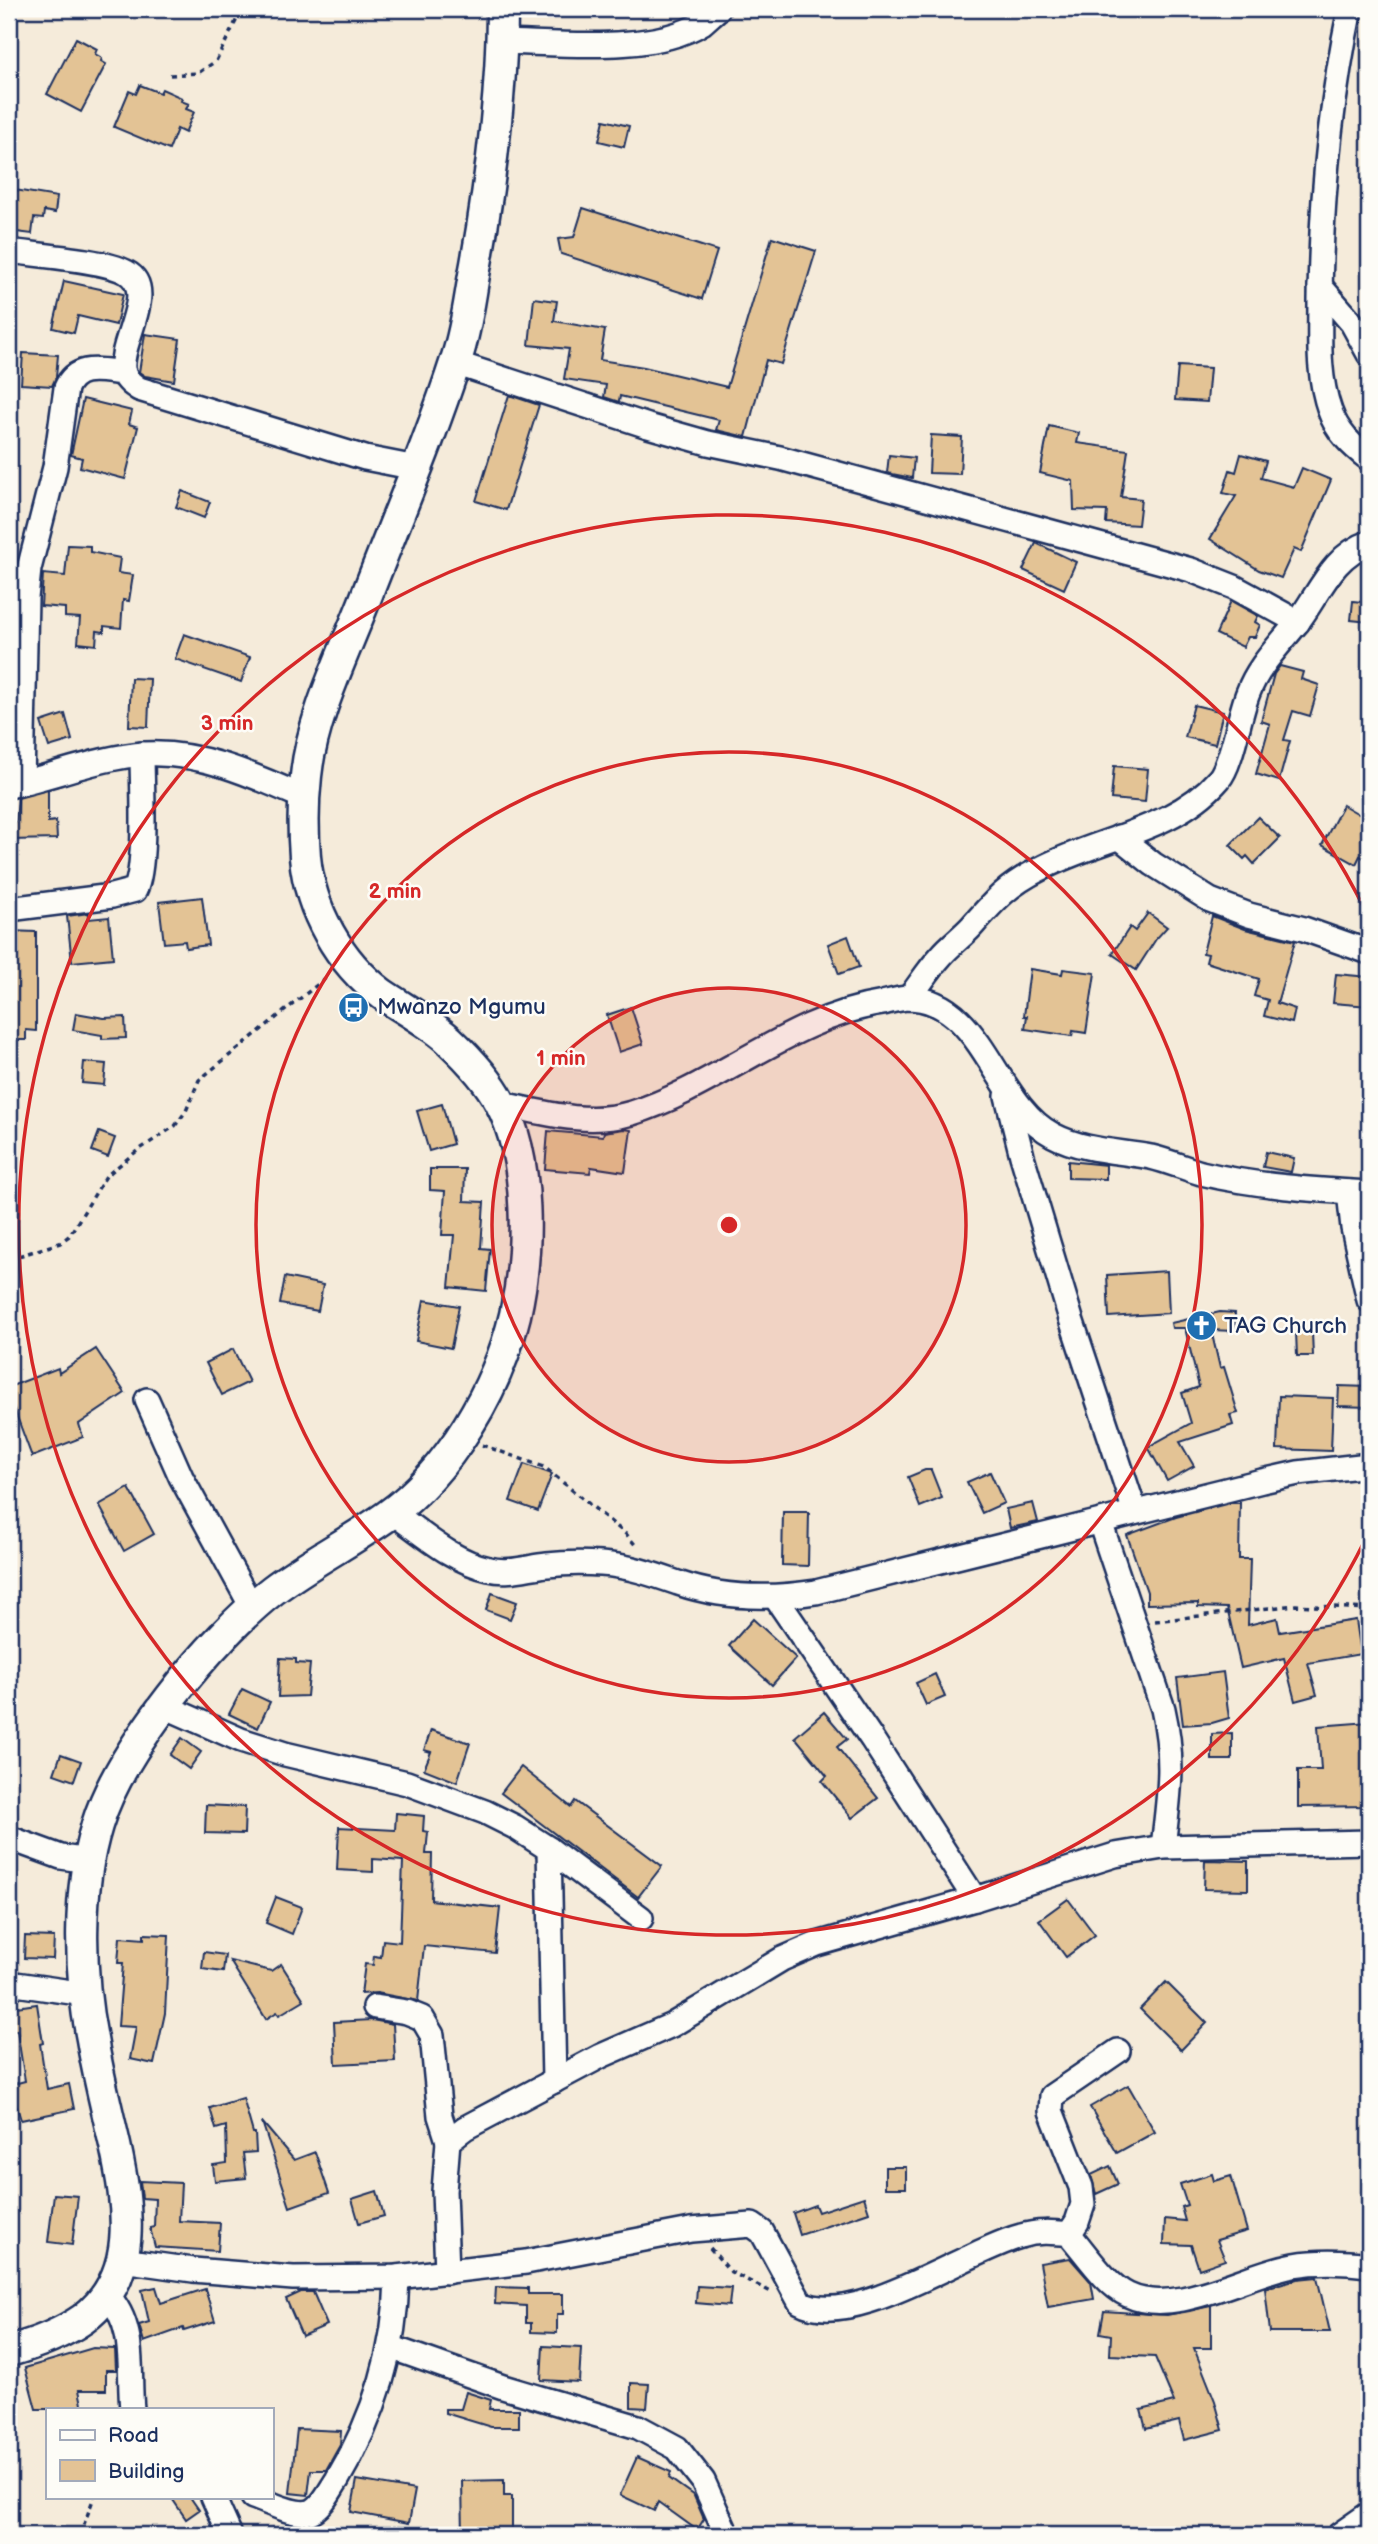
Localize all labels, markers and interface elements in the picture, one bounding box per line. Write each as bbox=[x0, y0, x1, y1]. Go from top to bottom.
text: 3 min bbox=[201, 711, 253, 736]
text: 2 min bbox=[368, 879, 422, 904]
bus stop icon: Mwanzo Mgumu bbox=[337, 990, 371, 1024]
place label: Mwanzo Mgumu bbox=[377, 993, 546, 1021]
text: 1 min bbox=[536, 1046, 586, 1071]
centre of rings bbox=[717, 1213, 741, 1237]
church icon: TAG Church bbox=[1184, 1309, 1218, 1343]
place label: TAG Church bbox=[1224, 1312, 1347, 1340]
legend bbox=[46, 2408, 273, 2498]
text: Road bbox=[108, 2423, 159, 2448]
text: Building bbox=[108, 2459, 184, 2484]

